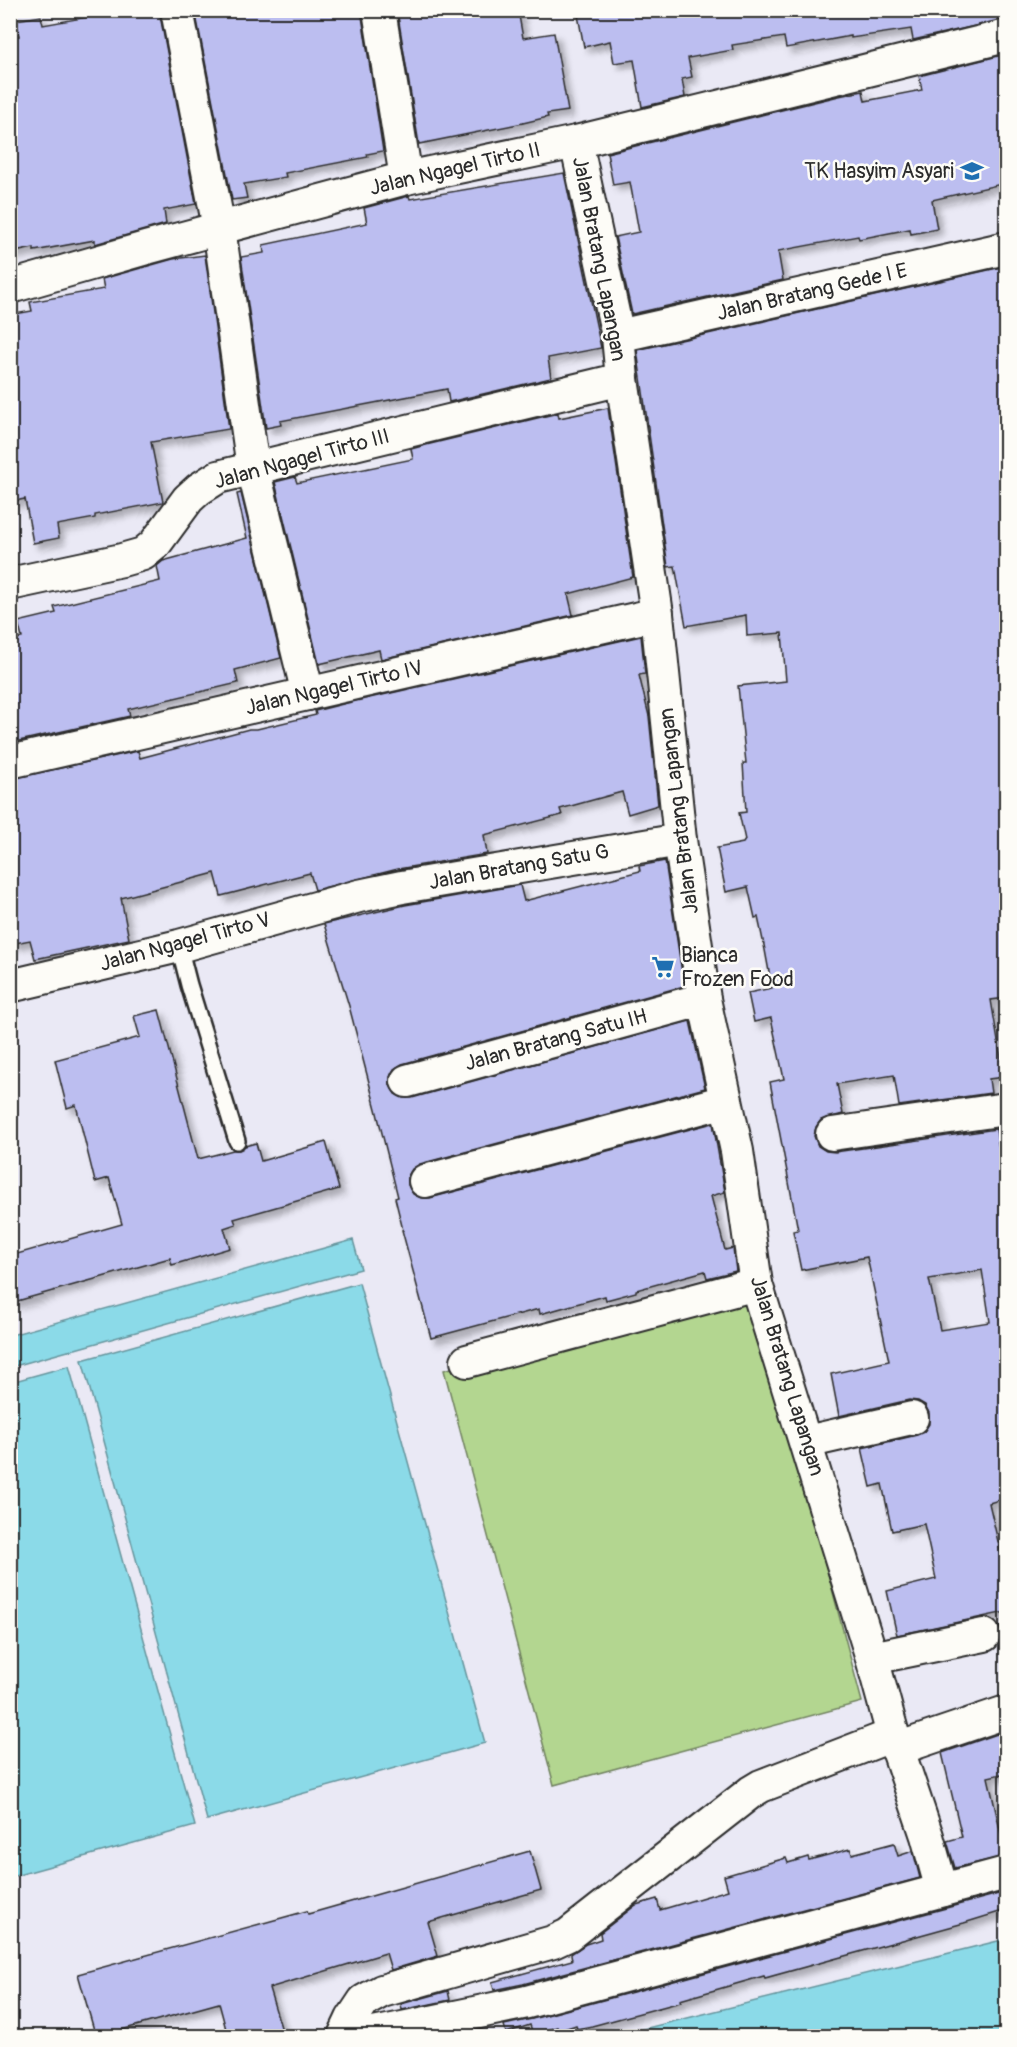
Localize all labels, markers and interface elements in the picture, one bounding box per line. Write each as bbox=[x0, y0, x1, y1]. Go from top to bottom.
street label: Jalan Ngagel Tirto II bbox=[367, 136, 543, 202]
street label: Jalan Bratang Lapangan bbox=[566, 155, 632, 363]
place label: TK Hasyim Asyari bbox=[804, 158, 954, 185]
school or university icon: TK Hasyim Asyari bbox=[959, 158, 985, 184]
street label: Jalan Bratang Gede I E bbox=[714, 257, 910, 327]
street label: Jalan Ngagel Tirto III bbox=[211, 423, 393, 495]
street label: Jalan Ngagel Tirto IV bbox=[243, 654, 425, 722]
street label: Jalan Bratang Lapangan bbox=[653, 706, 705, 916]
street label: Jalan Bratang Satu G bbox=[427, 838, 611, 896]
street label: Jalan Ngagel Tirto V bbox=[97, 906, 273, 978]
place label: Bianca Frozen Food bbox=[681, 942, 794, 993]
supermarket icon: Bianca Frozen Food bbox=[650, 954, 676, 980]
street label: Jalan Bratang Satu IH bbox=[462, 1003, 650, 1077]
street label: Jalan Bratang Lapangan bbox=[744, 1273, 830, 1479]

